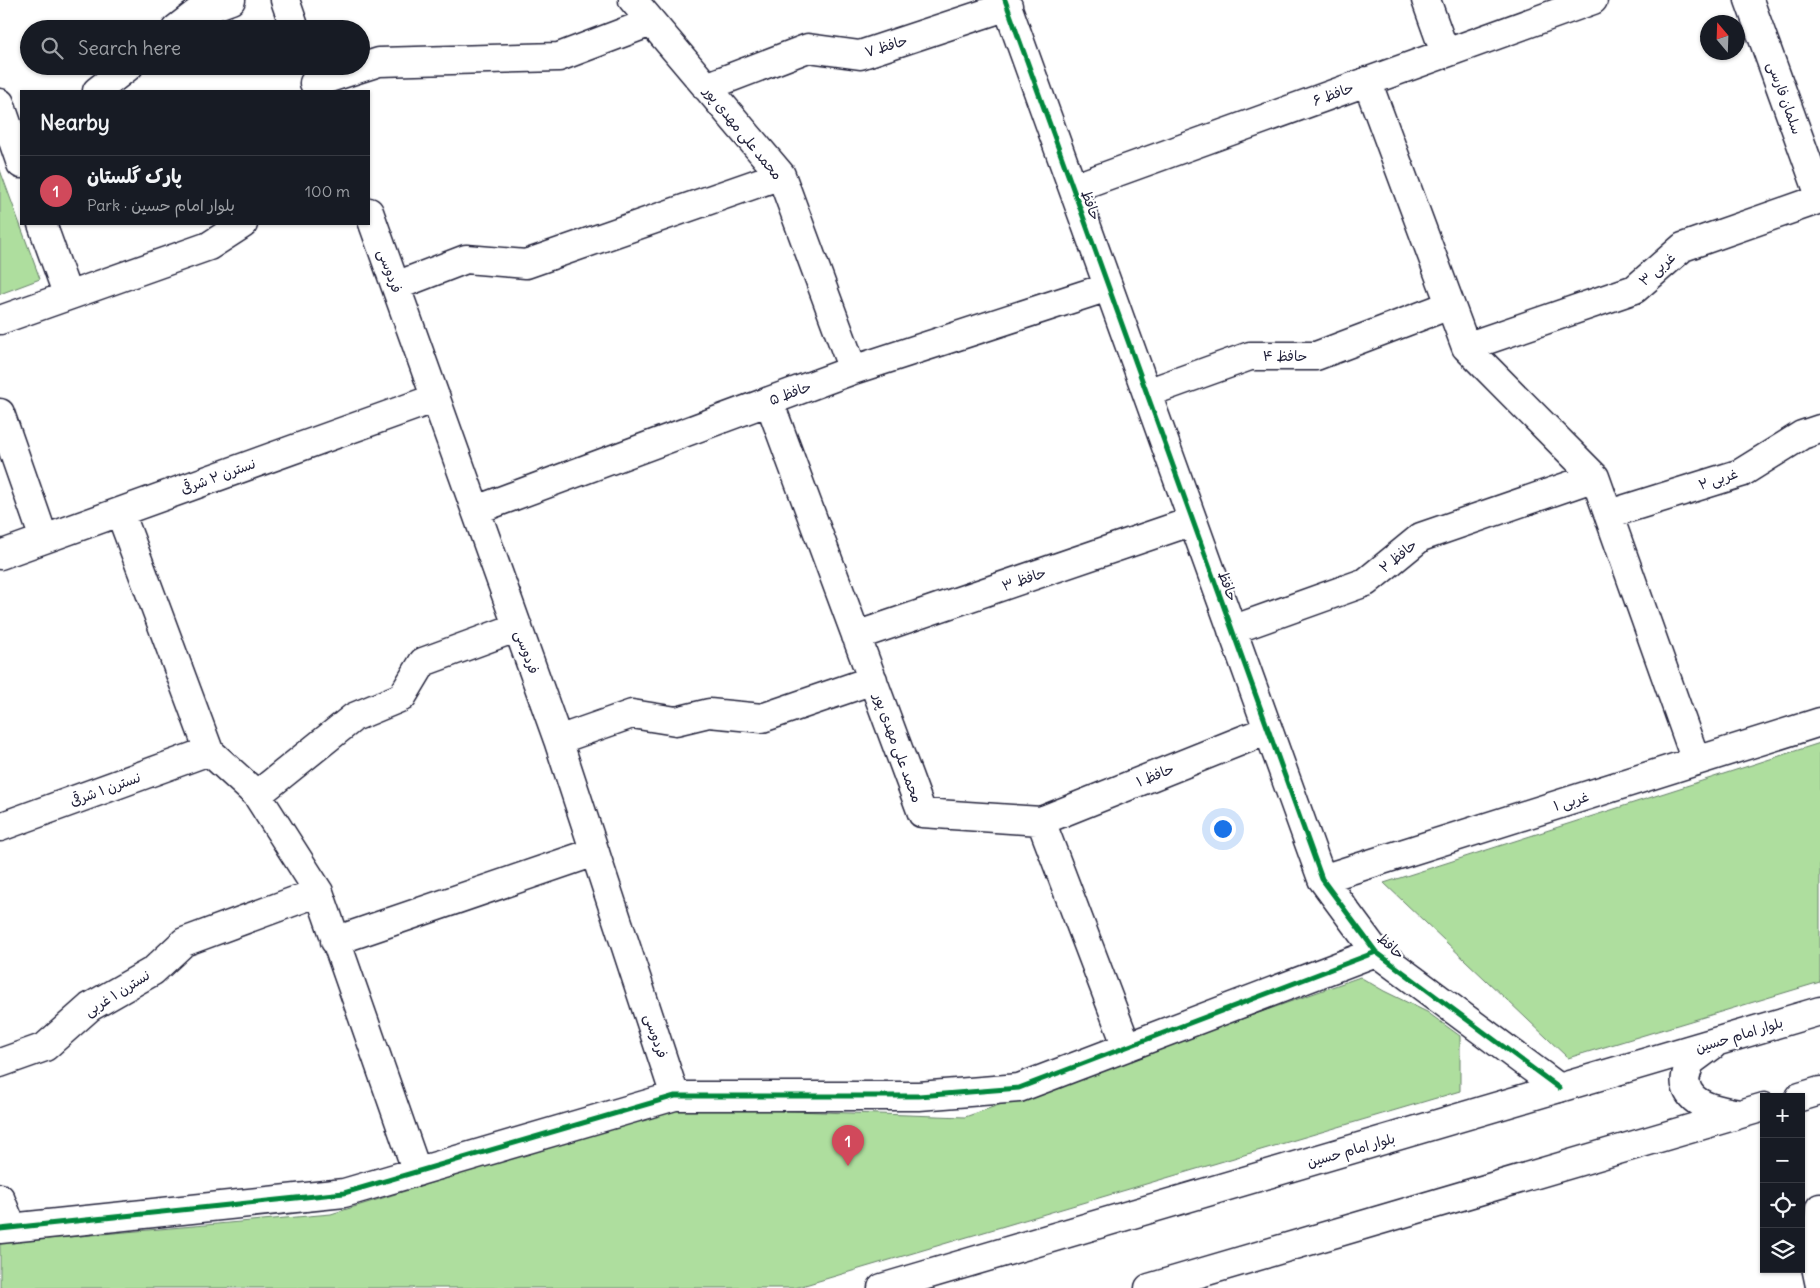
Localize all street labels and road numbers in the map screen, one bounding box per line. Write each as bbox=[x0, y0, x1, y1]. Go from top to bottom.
street label: حافظ ۷ bbox=[862, 31, 910, 61]
street label: سلمان فارسی bbox=[1764, 59, 1806, 137]
street label: حافظ ۶ bbox=[1310, 78, 1356, 110]
street label: محمد علی مهدی پور bbox=[698, 82, 786, 184]
street label: حافظ bbox=[1077, 187, 1105, 223]
street label: فردوسی bbox=[374, 247, 406, 295]
street label: ۳ غربی bbox=[1635, 248, 1679, 290]
street label: حافظ ۴ bbox=[1263, 347, 1307, 365]
street label: حافظ ۵ bbox=[766, 377, 814, 409]
street label: نسترن ۲ شرقی bbox=[178, 454, 258, 498]
street label: ۲ غربی bbox=[1696, 464, 1740, 494]
street label: حافظ ۲ bbox=[1375, 535, 1421, 577]
street label: حافظ ۳ bbox=[1000, 563, 1048, 595]
street label: حافظ bbox=[1214, 568, 1242, 604]
street label: فردوسی bbox=[511, 628, 543, 676]
street label: محمد علی مهدی پور bbox=[869, 690, 926, 806]
street label: حافظ ۱ bbox=[1133, 759, 1177, 791]
street label: نسترن ۱ شرقی bbox=[67, 768, 143, 810]
street label: ۱ غربی bbox=[1551, 787, 1591, 815]
street label: حافظ bbox=[1374, 929, 1408, 963]
street label: نسترن ۱ غربی bbox=[81, 966, 153, 1020]
street label: فردوسی bbox=[640, 1012, 672, 1060]
street label: بلوار امام حسین bbox=[1693, 1013, 1786, 1059]
street label: بلوار امام حسین bbox=[1305, 1129, 1398, 1173]

